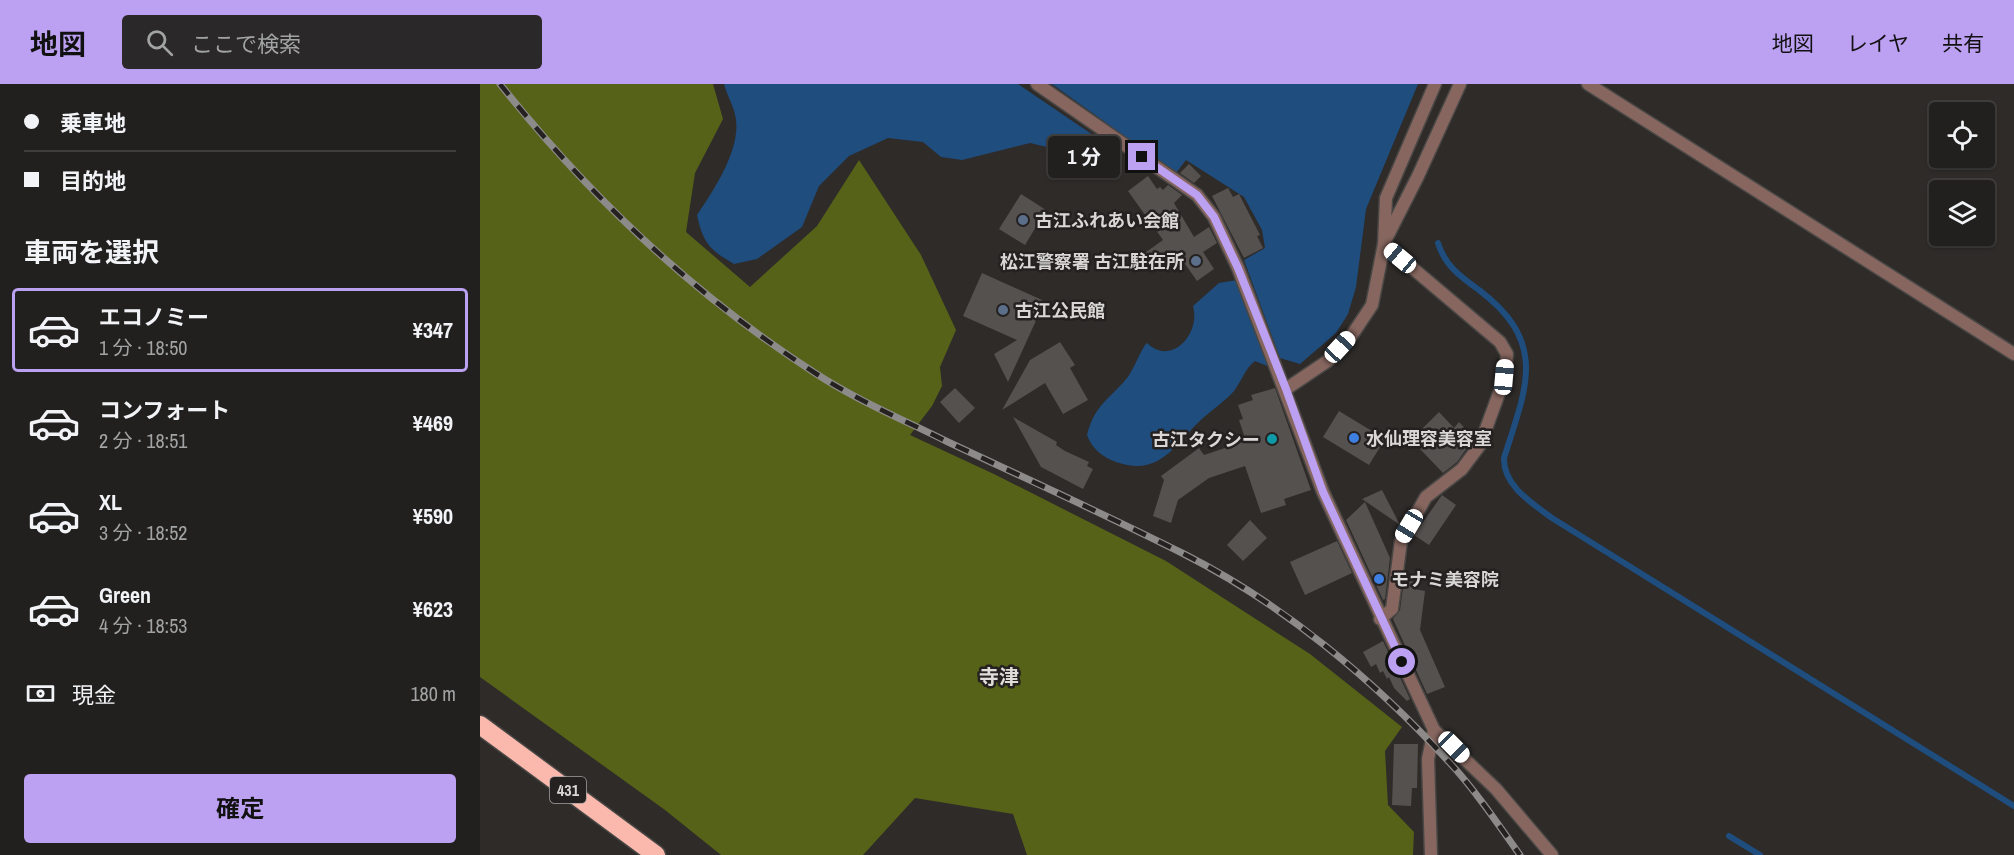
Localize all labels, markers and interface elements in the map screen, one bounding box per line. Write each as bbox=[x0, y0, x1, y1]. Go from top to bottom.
search box bbox=[122, 15, 542, 69]
text: 地図 bbox=[30, 25, 86, 63]
icon: search bbox=[143, 26, 176, 59]
text: ここで検索 bbox=[191, 29, 301, 59]
text: 地図 bbox=[1772, 29, 1814, 58]
text: レイヤ bbox=[1847, 29, 1909, 58]
text: 共有 bbox=[1942, 29, 1984, 58]
map controls bbox=[1929, 102, 1995, 246]
button: locate bbox=[1929, 102, 1995, 168]
text: 乗車地 bbox=[60, 108, 126, 138]
callout: 1 分 bbox=[1049, 136, 1121, 178]
text: 1 分 bbox=[1067, 143, 1101, 170]
route end bbox=[1128, 143, 1155, 170]
text: 目的地 bbox=[60, 166, 126, 196]
button: layers bbox=[1929, 180, 1995, 246]
place label: 古江ふれあい会館 bbox=[1035, 208, 1179, 233]
marker: 古江ふれあい会館 bbox=[1016, 213, 1030, 227]
text: 車両を選択 bbox=[24, 234, 159, 270]
car bbox=[1380, 240, 1420, 276]
place label: 松江警察署 古江駐在所 bbox=[1000, 249, 1184, 274]
marker: 松江警察署 古江駐在所 bbox=[1189, 254, 1203, 268]
place label: 古江公民館 bbox=[1015, 298, 1105, 323]
text: エコノミー bbox=[99, 302, 209, 332]
icon: car bbox=[27, 303, 81, 357]
marker: 古江公民館 bbox=[996, 303, 1010, 317]
text: ¥347 bbox=[413, 315, 453, 345]
car bbox=[1321, 328, 1359, 366]
text: 1 分 · 18:50 bbox=[99, 334, 187, 361]
car bbox=[1493, 358, 1515, 396]
text: コンフォート bbox=[99, 395, 230, 425]
icon: car bbox=[27, 396, 81, 450]
text: ¥469 bbox=[413, 408, 453, 438]
place label: 水仙理容美容室 bbox=[1366, 426, 1492, 451]
text: 2 分 · 18:51 bbox=[99, 427, 187, 454]
place label: 古江タクシー bbox=[1152, 427, 1260, 452]
marker: 水仙理容美容室 bbox=[1347, 431, 1361, 445]
marker: 古江タクシー bbox=[1265, 432, 1279, 446]
text: XL bbox=[99, 487, 122, 517]
icon: car bbox=[27, 489, 81, 543]
text: ¥590 bbox=[413, 501, 453, 531]
car bbox=[1392, 506, 1426, 546]
text: 3 分 · 18:52 bbox=[99, 519, 187, 546]
place label: モナミ美容院 bbox=[1391, 567, 1499, 592]
marker: モナミ美容院 bbox=[1372, 572, 1386, 586]
text: Green bbox=[99, 580, 151, 610]
icon: car bbox=[27, 582, 81, 636]
text: ¥623 bbox=[413, 594, 453, 624]
text: 4 分 · 18:53 bbox=[99, 612, 187, 639]
route start bbox=[1388, 648, 1415, 675]
district label: 寺津 bbox=[979, 663, 1019, 690]
icon: cash bbox=[24, 677, 57, 710]
text: 現金 bbox=[72, 680, 116, 710]
text: 180 m bbox=[410, 680, 456, 707]
car bbox=[1435, 728, 1473, 766]
button: 確定 bbox=[24, 774, 456, 843]
road number: 431 bbox=[550, 777, 586, 803]

